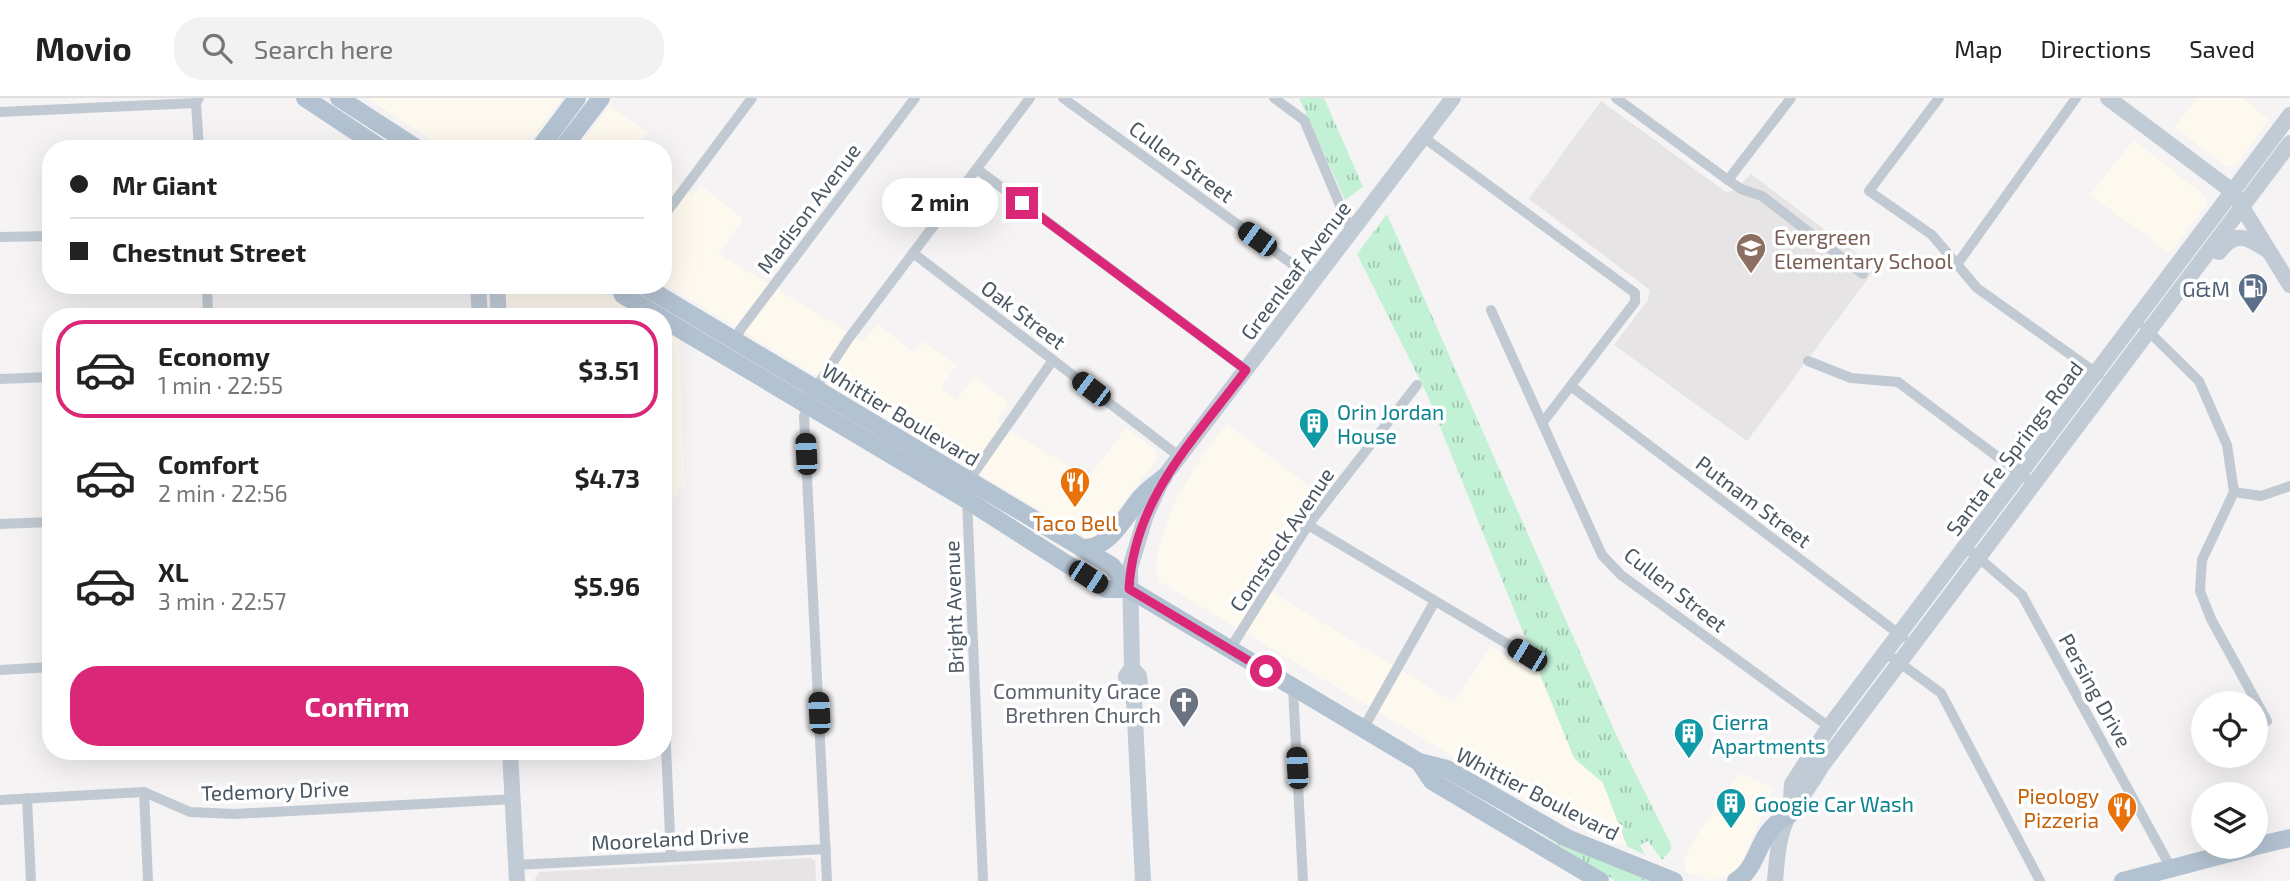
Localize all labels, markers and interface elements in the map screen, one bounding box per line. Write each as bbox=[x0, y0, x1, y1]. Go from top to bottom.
search box bbox=[174, 17, 664, 80]
text: Movio bbox=[35, 28, 132, 68]
icon: search bbox=[198, 29, 236, 67]
text: Search here bbox=[254, 33, 393, 64]
text: Map bbox=[1954, 34, 2002, 63]
text: Directions bbox=[2040, 34, 2151, 63]
text: Saved bbox=[2189, 34, 2255, 63]
street label: Cullen Street bbox=[1125, 115, 1239, 207]
street label: Madison Avenue bbox=[751, 138, 865, 278]
text: Mr Giant bbox=[112, 169, 217, 200]
callout: 2 min bbox=[882, 178, 998, 228]
route end bbox=[1006, 187, 1038, 219]
text: 2 min bbox=[911, 188, 969, 216]
street label: Greenleaf Avenue bbox=[1235, 196, 1355, 344]
car bbox=[1234, 218, 1281, 260]
place label: Evergreen Elementary School bbox=[1774, 224, 1954, 273]
school or university icon: Evergreen Elementary School bbox=[1734, 231, 1768, 275]
text: Chestnut Street bbox=[112, 236, 306, 267]
fuel station icon: G&M bbox=[2236, 271, 2270, 315]
street label: Oak Street bbox=[977, 274, 1071, 354]
place label: G&M bbox=[2182, 276, 2230, 301]
icon: car bbox=[74, 338, 137, 401]
text: Economy bbox=[158, 340, 270, 371]
text: $3.51 bbox=[578, 354, 640, 385]
street label: Santa Fe Springs Road bbox=[1940, 356, 2088, 540]
street label: Whittier Boulevard bbox=[818, 357, 984, 471]
car bbox=[1068, 368, 1115, 410]
text: 1 min · 22:55 bbox=[158, 371, 283, 399]
place label: Orin Jordan House bbox=[1337, 399, 1444, 448]
building icon: Orin Jordan House bbox=[1297, 406, 1331, 450]
car bbox=[795, 432, 818, 476]
icon: car bbox=[74, 446, 137, 509]
text: Comfort bbox=[158, 448, 259, 479]
street label: Putnam Street bbox=[1692, 450, 1816, 552]
text: $4.73 bbox=[574, 462, 640, 493]
street label: Comstock Avenue bbox=[1224, 462, 1338, 616]
restaurant icon: Taco Bell bbox=[1058, 465, 1092, 509]
text: 2 min · 22:56 bbox=[158, 479, 288, 507]
place label: Taco Bell bbox=[1032, 510, 1118, 535]
street label: Bright Avenue bbox=[938, 540, 968, 674]
street label: Cullen Street bbox=[1620, 541, 1732, 637]
icon: car bbox=[74, 554, 137, 617]
text: XL bbox=[158, 556, 189, 587]
car bbox=[1065, 557, 1112, 597]
text: $5.96 bbox=[574, 570, 640, 601]
text: 3 min · 22:57 bbox=[158, 587, 286, 615]
street label: Persing Drive bbox=[2054, 629, 2138, 751]
car bbox=[1504, 635, 1551, 675]
route start bbox=[1250, 655, 1282, 687]
button: Confirm bbox=[70, 666, 644, 746]
place label: Community Grace Brethren Church bbox=[993, 678, 1161, 727]
church icon: Community Grace Brethren Church bbox=[1167, 685, 1201, 729]
car bbox=[808, 691, 831, 735]
map controls bbox=[2191, 691, 2268, 859]
button: locate bbox=[2191, 691, 2268, 768]
place label: Cierra Apartments bbox=[1712, 709, 1826, 758]
building icon: Cierra Apartments bbox=[1672, 716, 1706, 760]
street label: Whittier Boulevard bbox=[1452, 741, 1624, 845]
car bbox=[1286, 746, 1309, 790]
street label: Tedemory Drive bbox=[200, 775, 350, 805]
button: layers bbox=[2191, 782, 2268, 859]
place label: Pieology Pizzeria bbox=[2017, 783, 2099, 832]
building icon: Googie Car Wash bbox=[1714, 786, 1748, 830]
restaurant icon: Pieology Pizzeria bbox=[2105, 790, 2139, 834]
place label: Googie Car Wash bbox=[1754, 791, 1914, 816]
street label: Mooreland Drive bbox=[590, 821, 750, 855]

